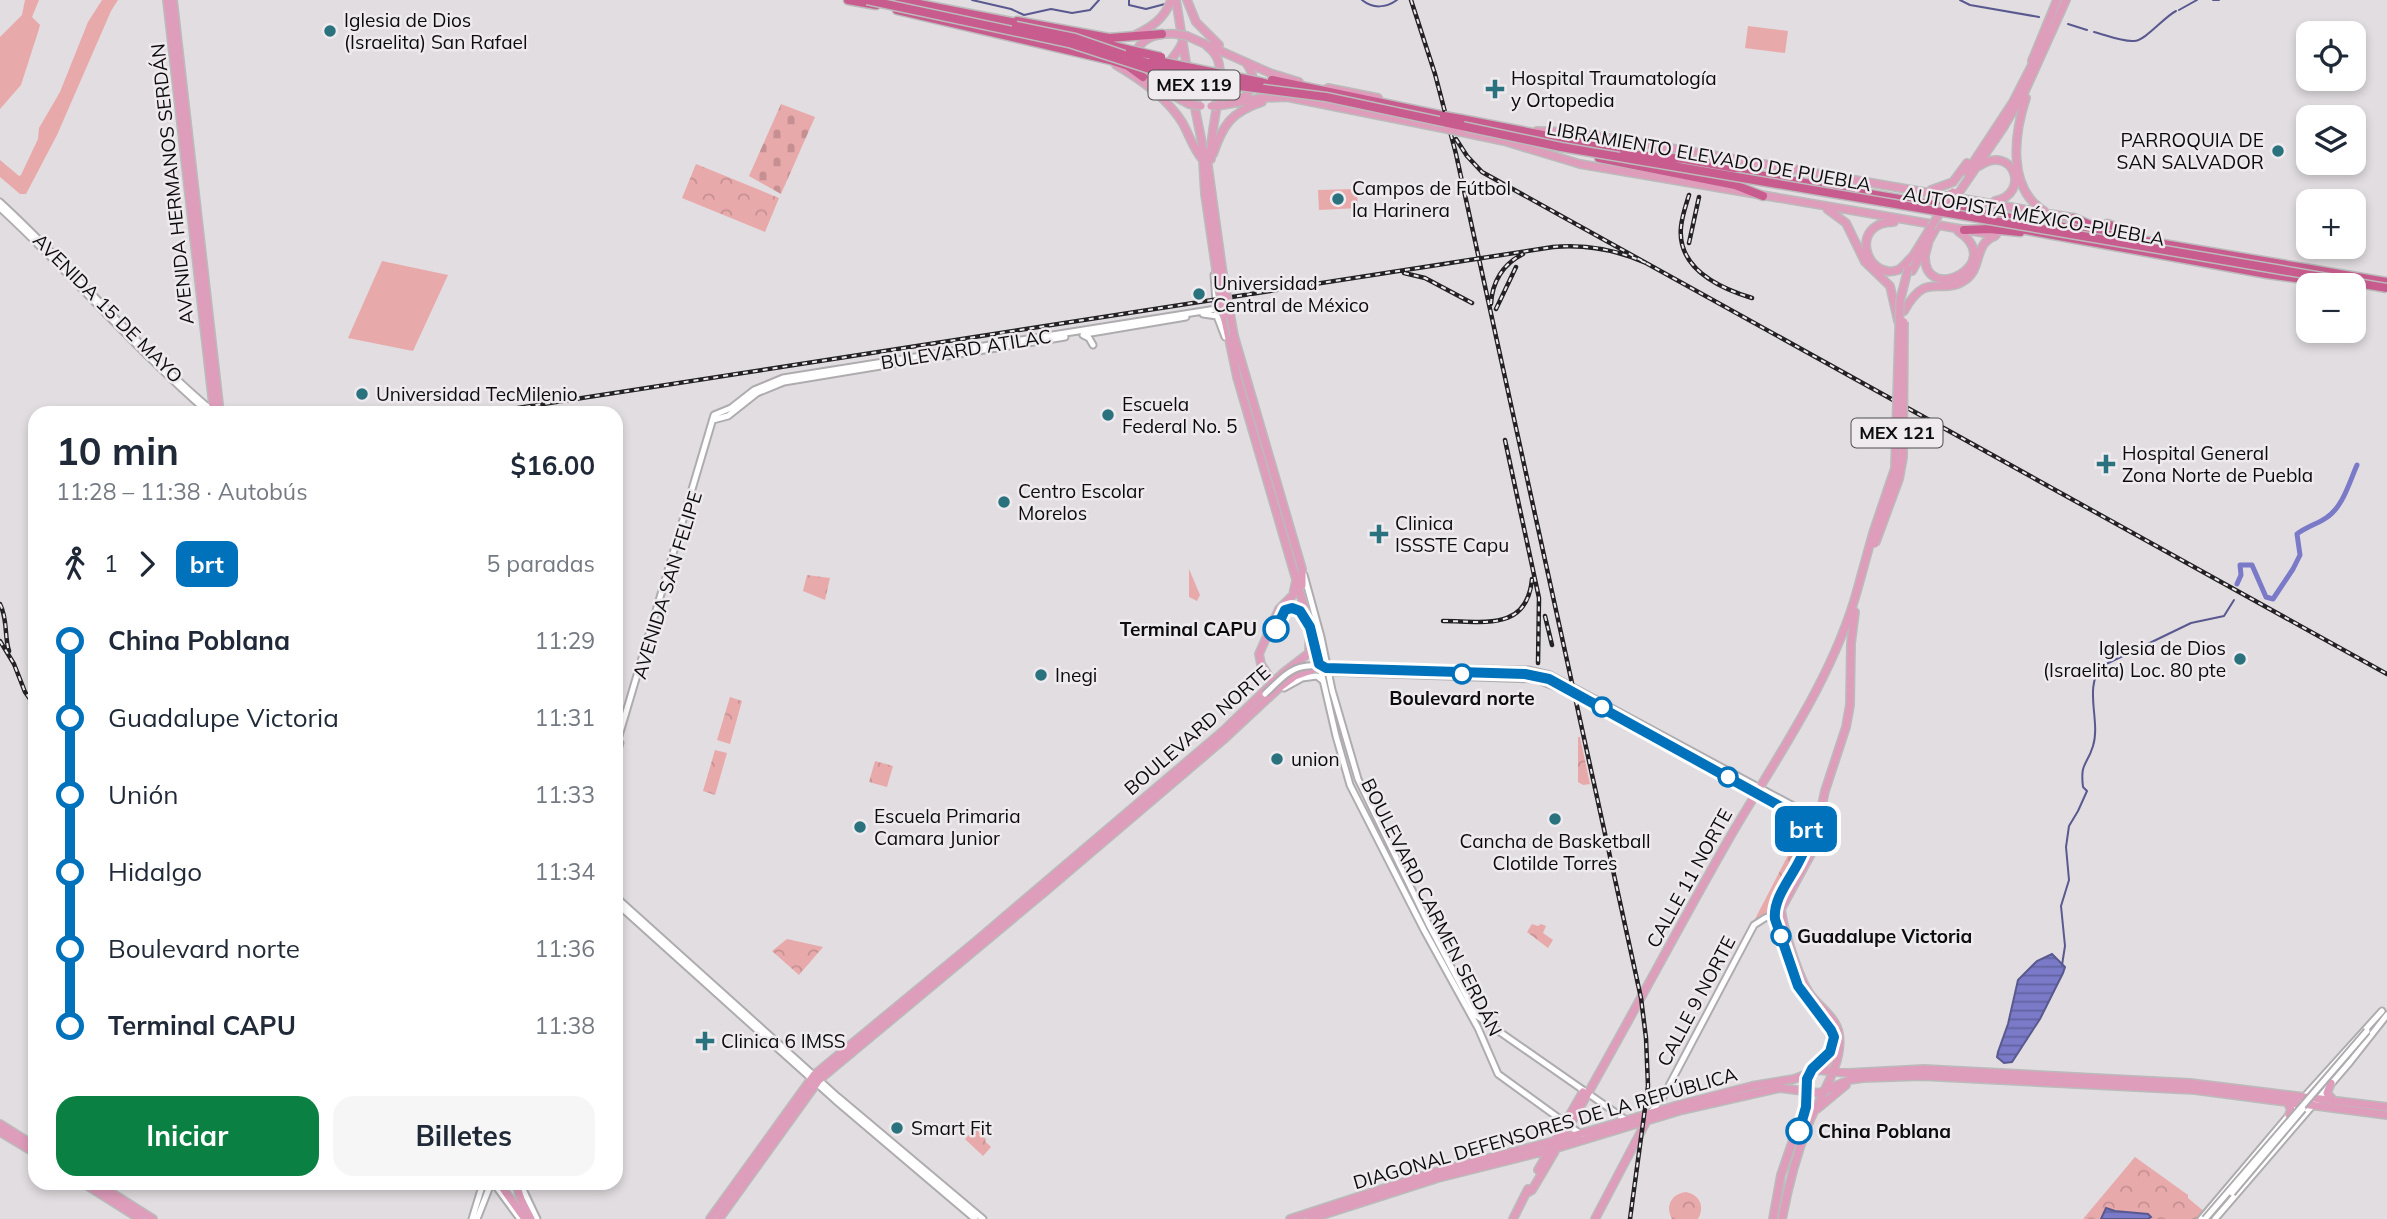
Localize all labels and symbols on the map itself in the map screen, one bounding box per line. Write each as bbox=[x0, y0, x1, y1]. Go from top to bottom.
place label: Iglesia de Dios (Israelita) San Rafael bbox=[344, 8, 527, 54]
marker: Iglesia de Dios (Israelita) San Rafael bbox=[322, 23, 338, 39]
street label: AVENIDA HERMANOS SERDÁN bbox=[145, 42, 199, 326]
place label: Hospital Traumatología y Ortopedia bbox=[1511, 66, 1717, 112]
road number: MEX 119 bbox=[1148, 70, 1240, 100]
marker: Hospital Traumatología y Ortopedia bbox=[1485, 79, 1505, 99]
street label: LIBRAMIENTO ELEVADO DE PUEBLA bbox=[1545, 116, 1873, 196]
place label: PARROQUIA DE SAN SALVADOR bbox=[2117, 128, 2264, 174]
marker: PARROQUIA DE SAN SALVADOR bbox=[2270, 143, 2286, 159]
place label: Campos de Fútbol la Harinera bbox=[1352, 176, 1511, 222]
street label: AUTOPISTA MÉXICO-PUEBLA bbox=[1901, 181, 2167, 251]
marker: Campos de Fútbol la Harinera bbox=[1330, 191, 1346, 207]
street label: AVENIDA 15 DE MAYO bbox=[28, 228, 188, 388]
place label: Universidad Central de México bbox=[1213, 271, 1369, 317]
marker: Universidad Central de México bbox=[1191, 286, 1207, 302]
street label: BULEVARD ATILAC bbox=[879, 324, 1053, 374]
place label: Universidad TecMilenio bbox=[376, 382, 578, 406]
marker: Universidad TecMilenio bbox=[354, 386, 370, 402]
place label: Escuela Federal No. 5 bbox=[1122, 392, 1237, 438]
marker: Escuela Federal No. 5 bbox=[1100, 407, 1116, 423]
road number: MEX 121 bbox=[1852, 418, 1942, 447]
place label: Hospital General Zona Norte de Puebla bbox=[2122, 441, 2313, 487]
marker: Hospital General Zona Norte de Puebla bbox=[2096, 454, 2116, 474]
place label: Centro Escolar Morelos bbox=[1018, 479, 1144, 525]
street label: AVENIDA SAN FELIPE bbox=[627, 488, 707, 682]
marker: Centro Escolar Morelos bbox=[996, 494, 1012, 510]
place label: Clinica ISSSTE Capu bbox=[1395, 511, 1509, 557]
marker: Clinica ISSSTE Capu bbox=[1369, 524, 1389, 544]
marker: Terminal CAPU bbox=[1263, 616, 1289, 642]
place label: Terminal CAPU bbox=[1120, 617, 1257, 641]
place label: Iglesia de Dios (Israelita) Loc. 80 pte bbox=[2043, 636, 2226, 682]
marker: Iglesia de Dios (Israelita) Loc. 80 pte bbox=[2232, 651, 2248, 667]
street label: BOULEVARD NORTE bbox=[1119, 660, 1275, 800]
place label: Inegi bbox=[1055, 663, 1097, 687]
marker: Boulevard norte bbox=[1452, 664, 1472, 684]
marker: Inegi bbox=[1033, 667, 1049, 683]
place label: Boulevard norte bbox=[1389, 686, 1535, 710]
unlabelled marker bbox=[1592, 697, 1612, 717]
place label: union bbox=[1291, 747, 1340, 771]
marker: union bbox=[1269, 751, 1285, 767]
unlabelled marker bbox=[1718, 767, 1738, 787]
street label: BOULEVARD CARMEN SERDÁN bbox=[1356, 774, 1508, 1040]
place label: Escuela Primaria Camara Junior bbox=[874, 804, 1021, 850]
street label: CALLE 11 NORTE bbox=[1641, 804, 1737, 952]
line badge: brt bbox=[1766, 806, 1846, 852]
marker: Cancha de Basketball Clotilde Torres bbox=[1547, 811, 1563, 827]
marker: Escuela Primaria Camara Junior bbox=[852, 819, 868, 835]
place label: Cancha de Basketball Clotilde Torres bbox=[1460, 829, 1650, 875]
place label: Guadalupe Victoria bbox=[1797, 924, 1972, 948]
marker: Guadalupe Victoria bbox=[1771, 926, 1791, 946]
street label: CALLE 9 NORTE bbox=[1652, 932, 1740, 1070]
place label: Clinica 6 IMSS bbox=[721, 1029, 846, 1053]
marker: Clinica 6 IMSS bbox=[695, 1031, 715, 1051]
street label: DIAGONAL DEFENSORES DE LA REPÚBLICA bbox=[1350, 1062, 1740, 1194]
place label: Smart Fit bbox=[911, 1116, 992, 1140]
marker: China Poblana bbox=[1786, 1118, 1812, 1144]
place label: China Poblana bbox=[1818, 1119, 1951, 1143]
marker: Smart Fit bbox=[889, 1120, 905, 1136]

